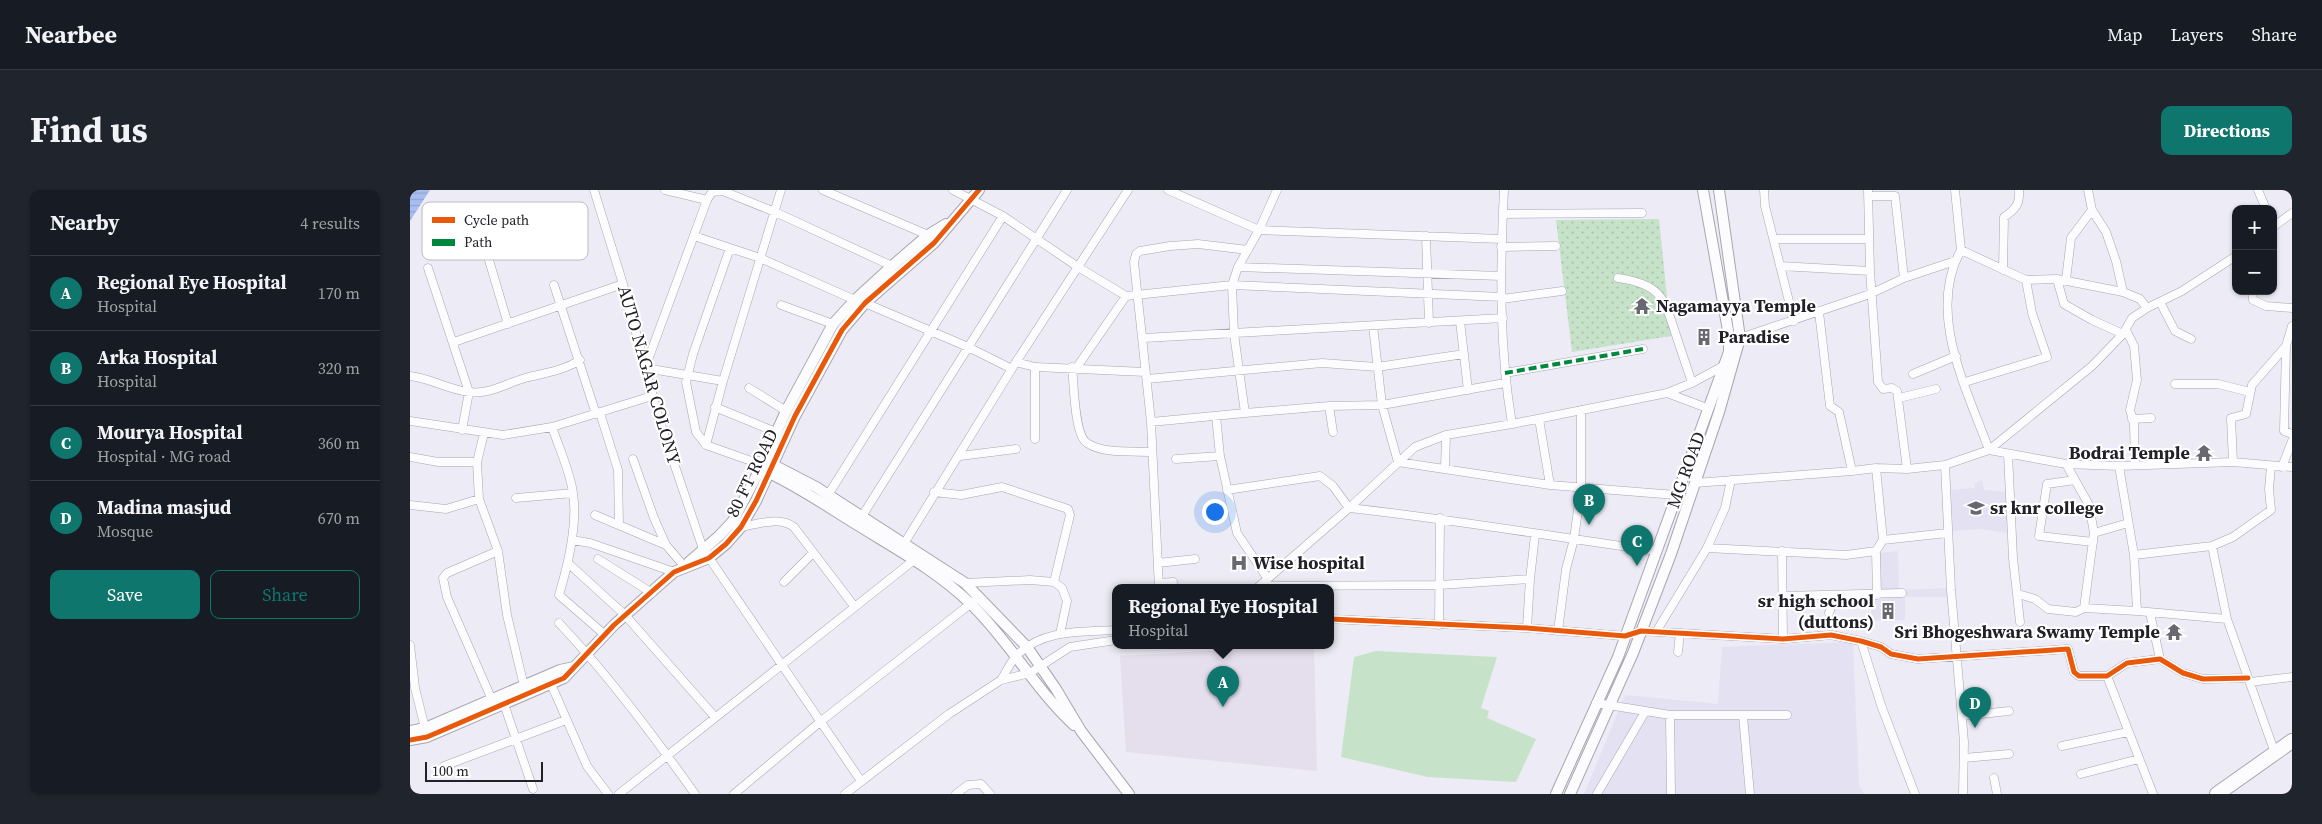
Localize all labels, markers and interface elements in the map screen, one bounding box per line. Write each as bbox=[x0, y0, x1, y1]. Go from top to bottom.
text: Nearbee bbox=[25, 18, 117, 51]
text: Map bbox=[2107, 22, 2142, 47]
text: Layers bbox=[2170, 22, 2223, 47]
text: Share bbox=[2251, 22, 2297, 47]
text: Find us bbox=[30, 106, 148, 154]
button: Directions bbox=[2161, 106, 2292, 155]
legend bbox=[422, 202, 588, 260]
map controls bbox=[2232, 205, 2277, 295]
button: + bbox=[2232, 205, 2277, 250]
text: Nearby bbox=[50, 208, 120, 237]
text: Cycle path bbox=[464, 210, 529, 230]
text: 4 results bbox=[300, 212, 360, 234]
text: Path bbox=[464, 232, 492, 252]
button: − bbox=[2232, 250, 2277, 295]
text: Regional Eye Hospital bbox=[97, 269, 287, 295]
text: A bbox=[61, 282, 71, 304]
text: 170 m bbox=[318, 282, 360, 304]
street label: AUTO NAGAR COLONY bbox=[612, 282, 687, 468]
place label: Nagamayya Temple bbox=[1656, 293, 1816, 318]
text: Hospital bbox=[97, 295, 157, 317]
temple icon: Nagamayya Temple bbox=[1632, 296, 1652, 316]
place label: Paradise bbox=[1718, 324, 1790, 349]
building icon: Paradise bbox=[1694, 327, 1714, 347]
text: Arka Hospital bbox=[97, 344, 218, 370]
text: B bbox=[61, 357, 71, 379]
text: 320 m bbox=[318, 357, 360, 379]
text: Hospital bbox=[97, 370, 157, 392]
text: Mourya Hospital bbox=[97, 419, 243, 445]
street label: 80 FT ROAD bbox=[719, 424, 784, 521]
street label: MG ROAD bbox=[1660, 428, 1711, 512]
text: C bbox=[61, 432, 71, 454]
text: 360 m bbox=[318, 432, 360, 454]
place label: Bodrai Temple bbox=[2069, 440, 2190, 465]
temple icon: Bodrai Temple bbox=[2194, 443, 2214, 463]
text: Hospital · MG road bbox=[97, 445, 231, 467]
pin: B bbox=[1573, 484, 1605, 525]
text: Madina masjud bbox=[97, 494, 231, 520]
place label: sr knr college bbox=[1990, 495, 2104, 520]
school or university icon: sr knr college bbox=[1966, 498, 1986, 518]
your location bbox=[1202, 499, 1228, 525]
text: D bbox=[60, 507, 72, 529]
text: 670 m bbox=[318, 507, 360, 529]
text: Mosque bbox=[97, 520, 153, 542]
pin: C bbox=[1621, 525, 1653, 566]
place label: Wise hospital bbox=[1253, 550, 1365, 575]
hospital icon: Wise hospital bbox=[1229, 553, 1249, 573]
button: Save bbox=[50, 570, 200, 619]
button: Share bbox=[210, 570, 360, 619]
popup bbox=[1112, 584, 1334, 649]
place label: sr high school (duttons) bbox=[1758, 588, 1874, 634]
text: Regional Eye Hospital bbox=[1128, 593, 1318, 619]
building icon: sr high school (duttons) bbox=[1878, 601, 1898, 621]
text: Hospital bbox=[1128, 619, 1188, 641]
place label: Sri Bhogeshwara Swamy Temple bbox=[1894, 619, 2160, 644]
temple icon: Sri Bhogeshwara Swamy Temple bbox=[2164, 622, 2184, 642]
pin: A bbox=[1207, 666, 1239, 707]
pin: D bbox=[1959, 687, 1991, 728]
scale bar bbox=[425, 759, 542, 782]
text: 100 m bbox=[432, 761, 469, 781]

